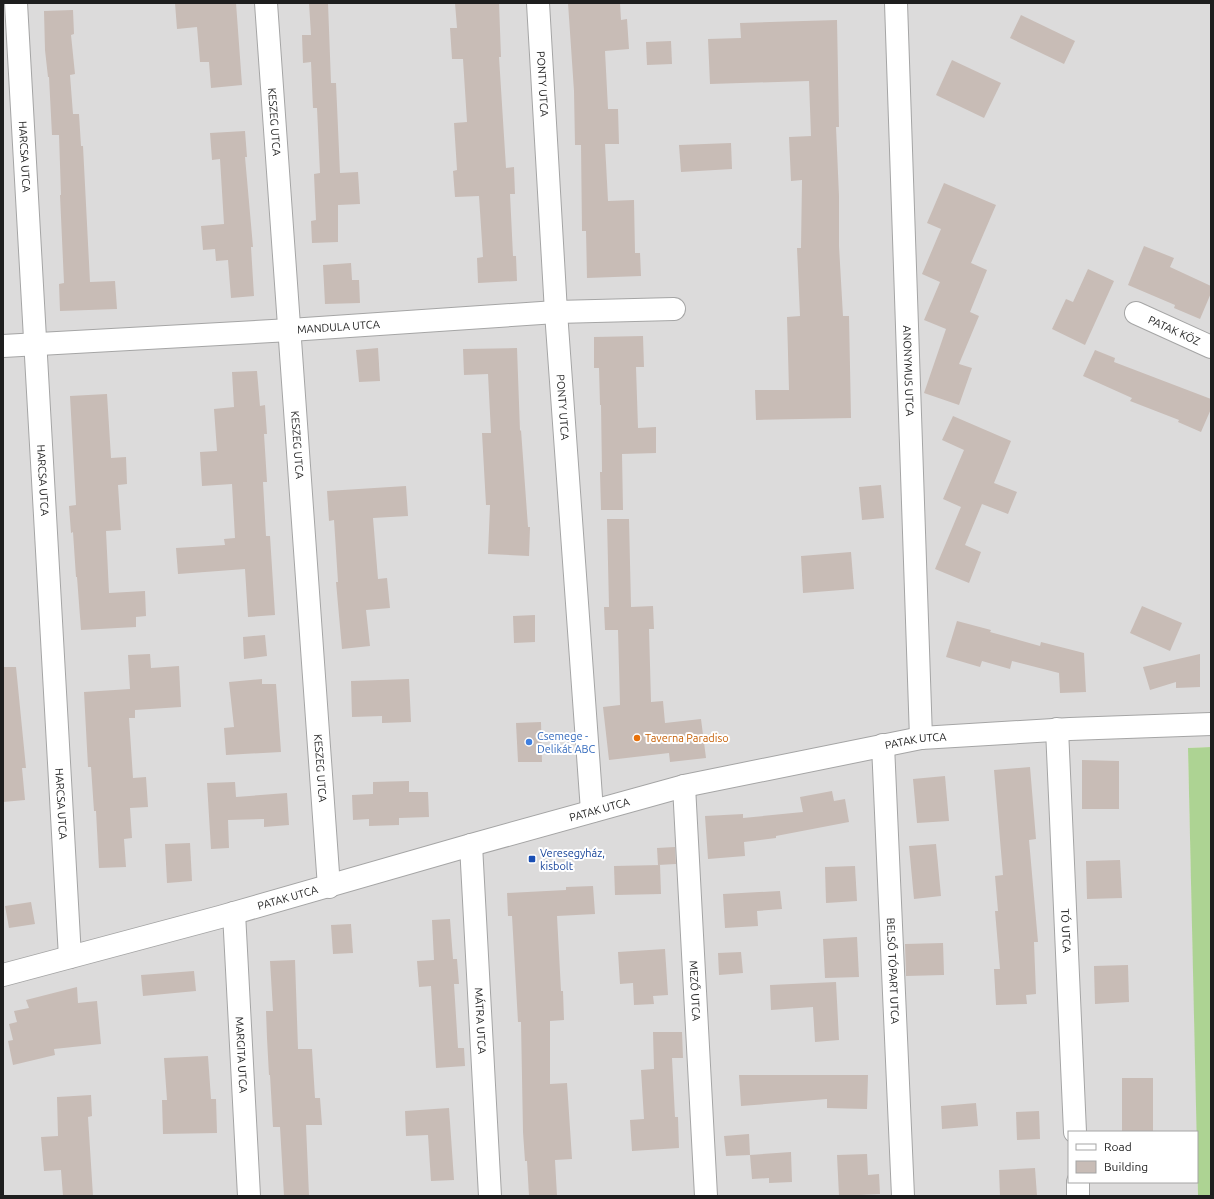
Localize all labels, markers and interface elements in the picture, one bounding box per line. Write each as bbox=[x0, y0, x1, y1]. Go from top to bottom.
street label: PONTY UTCA bbox=[535, 51, 551, 118]
street label: KESZEG UTCA bbox=[266, 87, 283, 157]
street label: HARCSA UTCA bbox=[17, 121, 33, 194]
street label: PATAK KÖZ bbox=[1146, 313, 1202, 347]
street label: MANDULA UTCA bbox=[297, 318, 381, 336]
street label: ANONYMUS UTCA bbox=[901, 325, 916, 417]
street label: PONTY UTCA bbox=[555, 374, 571, 441]
street label: KESZEG UTCA bbox=[289, 410, 306, 480]
street label: HARCSA UTCA bbox=[35, 444, 51, 517]
place label: Csemege - Delikát ABC bbox=[537, 730, 596, 755]
street label: PATAK UTCA bbox=[884, 730, 948, 751]
place label: Taverna Paradiso bbox=[645, 732, 729, 744]
marker: Taverna Paradiso bbox=[632, 733, 642, 743]
street label: KESZEG UTCA bbox=[312, 734, 329, 803]
marker: Csemege - Delikát ABC bbox=[524, 737, 534, 747]
street label: HARCSA UTCA bbox=[53, 768, 69, 841]
street label: PATAK UTCA bbox=[568, 795, 632, 824]
place label: Veresegyház, kisbolt bbox=[540, 847, 605, 872]
marker: Veresegyház, kisbolt bbox=[527, 854, 537, 864]
street label: PATAK UTCA bbox=[256, 883, 320, 912]
street label: TÓ UTCA bbox=[1059, 908, 1073, 954]
street label: BELSŐ TÓPART UTCA bbox=[885, 917, 901, 1025]
street label: MEZŐ UTCA bbox=[687, 960, 703, 1022]
street label: MÁTRA UTCA bbox=[473, 987, 488, 1055]
street label: MARGITA UTCA bbox=[234, 1016, 250, 1094]
legend bbox=[1068, 1131, 1198, 1183]
text: Road bbox=[1104, 1140, 1132, 1153]
text: Building bbox=[1104, 1160, 1148, 1173]

